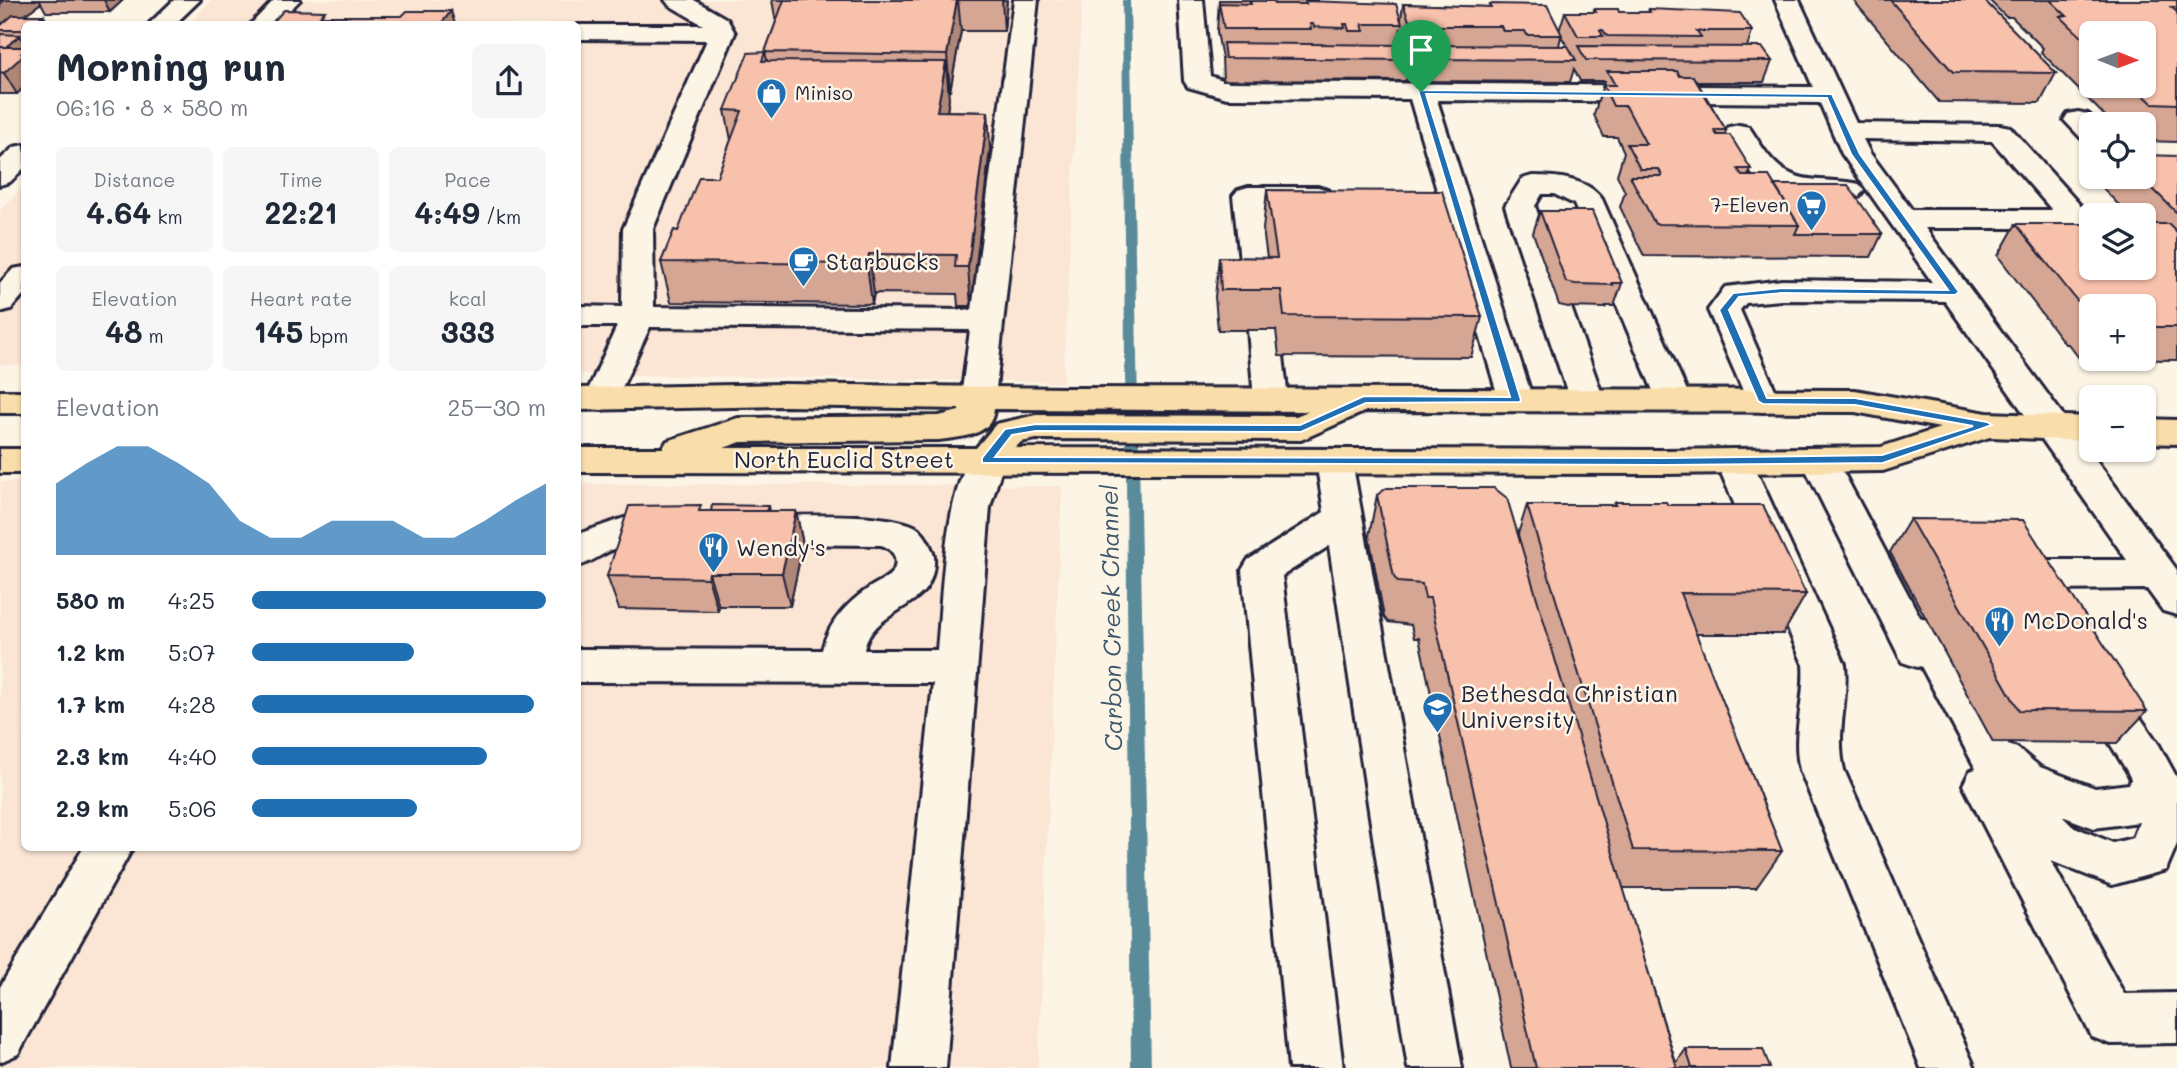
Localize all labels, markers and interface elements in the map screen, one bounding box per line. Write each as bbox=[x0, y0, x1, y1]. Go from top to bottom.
pin bbox=[1391, 20, 1451, 92]
north arrow bbox=[2079, 21, 2156, 98]
map controls bbox=[2079, 21, 2156, 462]
icon: arrive bbox=[1402, 31, 1440, 69]
text: Morning run bbox=[56, 41, 286, 91]
button: share bbox=[472, 44, 546, 118]
shop icon: Miniso bbox=[755, 76, 789, 120]
place label: Miniso bbox=[795, 80, 853, 105]
text: 06:16 · 8 × 580 m bbox=[56, 92, 248, 122]
button: locate bbox=[2079, 112, 2156, 189]
text: Distance bbox=[93, 167, 175, 192]
text: Time bbox=[279, 167, 323, 192]
text: Pace bbox=[444, 167, 491, 192]
supermarket icon: 7-Eleven bbox=[1795, 188, 1829, 232]
text: 4.64 bbox=[86, 192, 151, 232]
text: 22:21 bbox=[264, 192, 338, 232]
text: 4:49 bbox=[414, 192, 480, 232]
place label: 7-Eleven bbox=[1711, 192, 1789, 217]
button: layers bbox=[2079, 203, 2156, 280]
text: km bbox=[151, 204, 183, 229]
text: /km bbox=[480, 204, 521, 229]
cafe icon: Starbucks bbox=[786, 245, 820, 289]
place label: Starbucks bbox=[826, 246, 939, 276]
text: Elevation bbox=[92, 286, 177, 311]
text: Heart rate bbox=[250, 286, 352, 311]
text: kcal bbox=[449, 286, 487, 311]
button: + bbox=[2079, 294, 2156, 371]
text: 48 bbox=[105, 311, 143, 351]
text: 145 bbox=[254, 311, 303, 351]
text: 333 bbox=[441, 311, 495, 351]
text: m bbox=[143, 323, 164, 348]
text: bpm bbox=[303, 323, 348, 348]
button: − bbox=[2079, 385, 2156, 462]
text: Elevation bbox=[56, 392, 159, 422]
text: 25–30 m bbox=[448, 392, 546, 422]
street label: North Euclid Street bbox=[734, 444, 954, 474]
water label: Carbon Creek Channel bbox=[1093, 484, 1128, 752]
restaurant icon: Wendy's bbox=[696, 531, 730, 575]
place label: Wendy's bbox=[736, 532, 826, 562]
text: 580 m bbox=[56, 585, 125, 615]
text: 4:25 bbox=[168, 585, 215, 615]
restaurant icon: McDonald's bbox=[1983, 604, 2017, 648]
place label: McDonald's bbox=[2023, 605, 2148, 635]
text: 1.2 km bbox=[56, 637, 125, 667]
text: 5:07 bbox=[168, 637, 216, 667]
place label: Bethesda Christian University bbox=[1461, 678, 1678, 734]
text: 1.7 km bbox=[56, 689, 125, 719]
text: 4:28 bbox=[168, 689, 215, 719]
school or university icon: Bethesda Christian University bbox=[1421, 690, 1455, 734]
text: 2.3 km bbox=[56, 741, 129, 771]
text: 4:40 bbox=[168, 741, 216, 771]
text: 2.9 km bbox=[56, 793, 129, 823]
text: 5:06 bbox=[168, 793, 217, 823]

